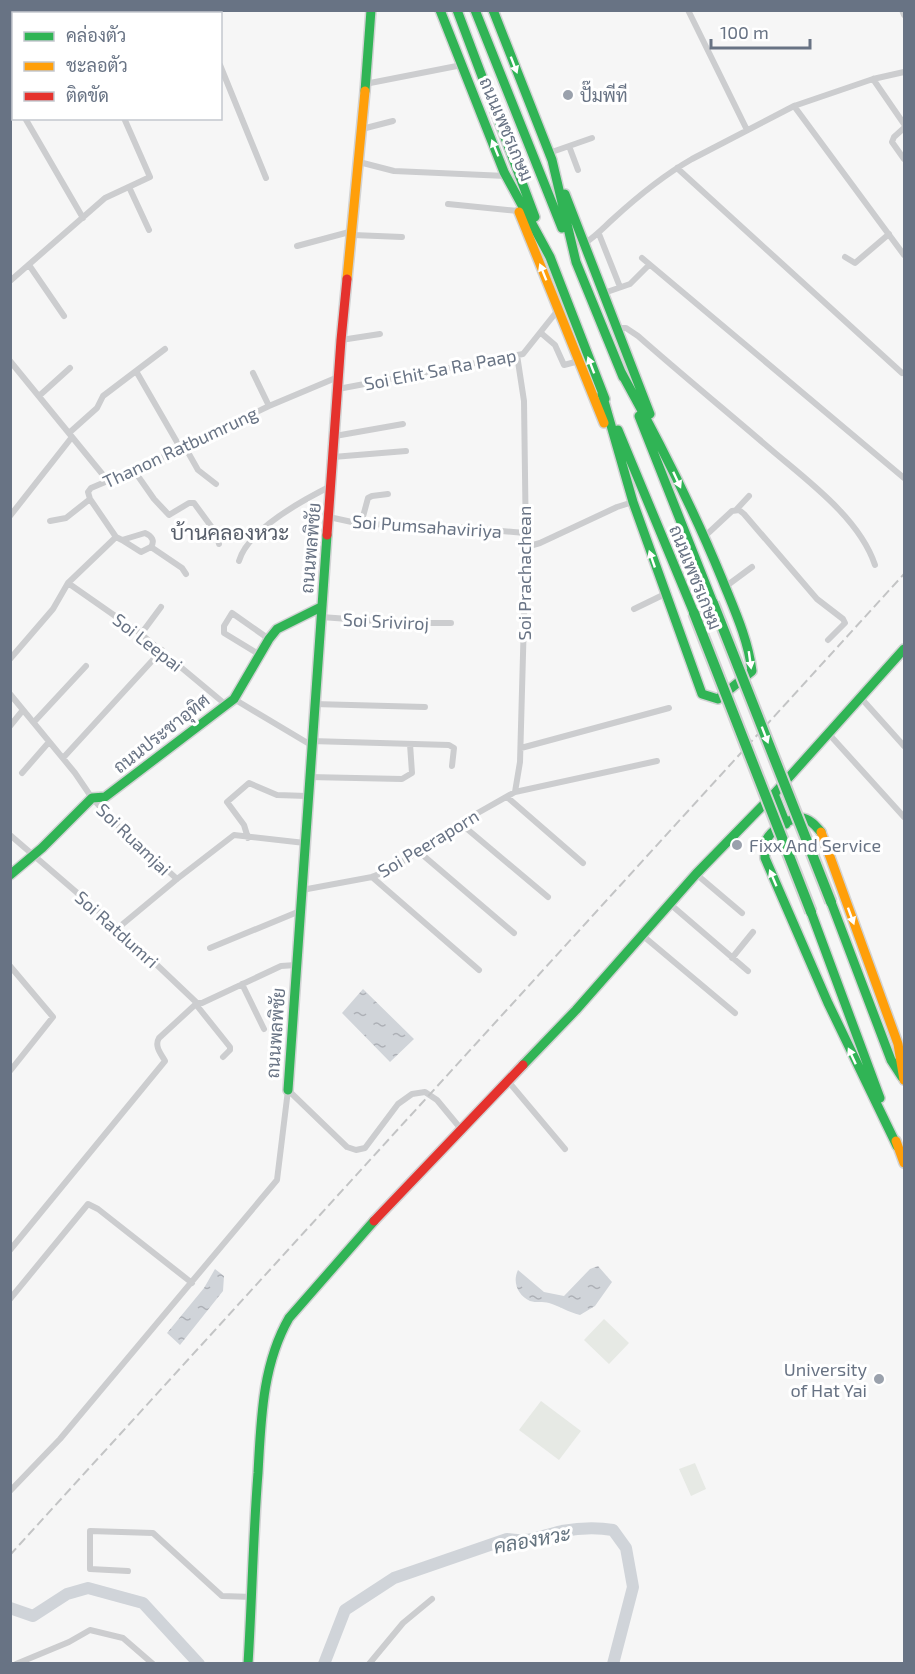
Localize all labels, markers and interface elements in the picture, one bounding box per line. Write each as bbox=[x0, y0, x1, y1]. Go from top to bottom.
legend bbox=[12, 12, 222, 120]
scale bar bbox=[711, 12, 810, 50]
text: 100 m bbox=[720, 21, 769, 43]
text: คล่องตัว bbox=[66, 24, 126, 46]
text: ชะลอตัว bbox=[66, 54, 128, 76]
one-way arrow bbox=[510, 56, 519, 74]
street label: ถนนเพชรเกษม bbox=[475, 74, 539, 184]
place label: ปั๊มพีที bbox=[580, 80, 628, 106]
text: ติดขัด bbox=[66, 84, 109, 106]
marker: ปั๊มพีที bbox=[561, 88, 575, 102]
one-way arrow bbox=[490, 139, 500, 157]
one-way arrow bbox=[538, 263, 547, 281]
street label: Soi Ehit Sa Ra Paap bbox=[362, 343, 518, 395]
one-way arrow bbox=[586, 356, 596, 374]
street label: Thanon Ratbumrung bbox=[99, 402, 261, 492]
one-way arrow bbox=[673, 471, 682, 488]
street label: ถนนพลพิชัย bbox=[295, 502, 325, 594]
street label: Soi Prachachean bbox=[513, 506, 535, 640]
street label: Soi Pumsahaviriya bbox=[352, 510, 502, 542]
district label: บ้านคลองหวะ bbox=[170, 519, 290, 544]
street label: ถนนเพชรเกษม bbox=[665, 522, 727, 632]
one-way arrow bbox=[647, 550, 657, 568]
street label: Soi Leepai bbox=[109, 608, 187, 676]
street label: Soi Sriviroj bbox=[342, 608, 430, 634]
one-way arrow bbox=[746, 650, 755, 669]
street label: ถนนประชาอุทิศ bbox=[108, 689, 215, 779]
one-way arrow bbox=[760, 727, 770, 745]
street label: Soi Ruamjai bbox=[92, 798, 176, 880]
street label: Soi Peeraporn bbox=[373, 804, 483, 882]
place label: Fixx And Service bbox=[749, 834, 881, 856]
marker: Fixx And Service bbox=[730, 838, 744, 852]
one-way arrow bbox=[768, 868, 778, 886]
street label: Soi Ratdumri bbox=[71, 886, 163, 972]
one-way arrow bbox=[846, 907, 856, 925]
street label: ถนนพลพิชัย bbox=[261, 987, 289, 1079]
one-way arrow bbox=[848, 1047, 857, 1064]
place label: University of Hat Yai bbox=[784, 1358, 867, 1401]
marker: University of Hat Yai bbox=[872, 1372, 886, 1386]
water label: คลองหวะ bbox=[491, 1520, 573, 1558]

